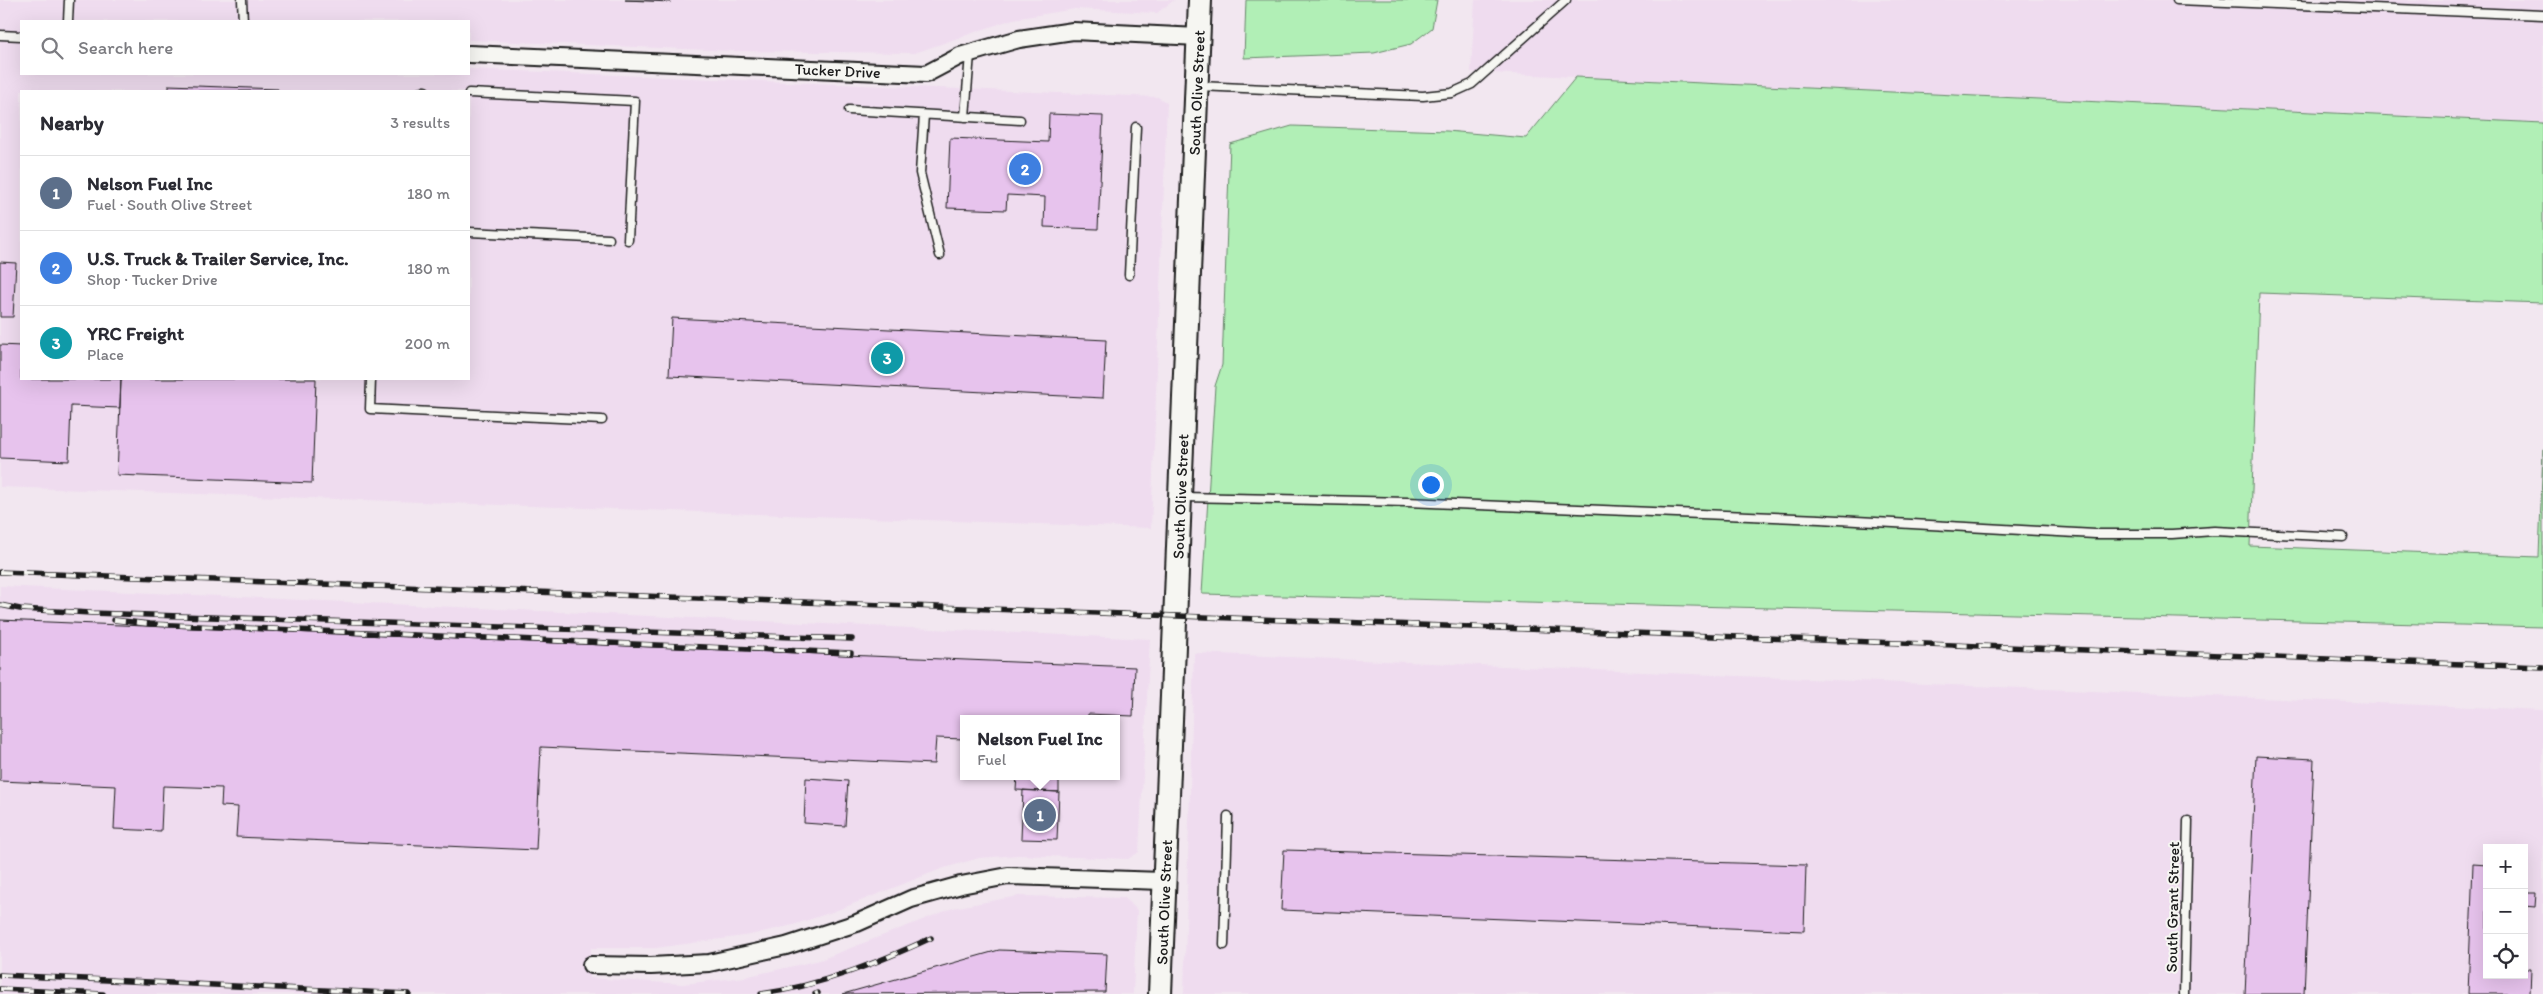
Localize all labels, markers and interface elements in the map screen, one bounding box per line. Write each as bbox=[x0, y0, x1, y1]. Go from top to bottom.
search box bbox=[20, 20, 470, 75]
street label: South Olive Street bbox=[1185, 30, 1209, 156]
icon: search bbox=[38, 34, 66, 62]
text: Search here bbox=[78, 36, 173, 59]
street label: Tucker Drive bbox=[794, 59, 881, 82]
text: Nearby bbox=[40, 110, 104, 135]
text: 3 results bbox=[390, 113, 450, 132]
pin: 2 bbox=[1009, 150, 1041, 188]
text: Nelson Fuel Inc bbox=[87, 172, 213, 195]
text: 1 bbox=[52, 184, 60, 203]
text: 180 m bbox=[407, 184, 450, 203]
text: Fuel · South Olive Street bbox=[87, 195, 252, 214]
text: U.S. Truck & Trailer Service, Inc. bbox=[87, 247, 349, 270]
text: 2 bbox=[52, 259, 60, 278]
text: 180 m bbox=[407, 259, 450, 278]
text: Shop · Tucker Drive bbox=[87, 270, 218, 289]
text: YRC Freight bbox=[87, 322, 184, 345]
text: 3 bbox=[52, 334, 60, 353]
text: 200 m bbox=[405, 334, 450, 353]
pin: 3 bbox=[871, 339, 903, 377]
text: Place bbox=[87, 345, 124, 364]
street label: South Olive Street bbox=[1169, 433, 1193, 559]
your location bbox=[1418, 472, 1444, 498]
popup bbox=[960, 715, 1120, 780]
text: Nelson Fuel Inc bbox=[977, 727, 1103, 750]
text: Fuel bbox=[977, 750, 1006, 769]
pin: 1 bbox=[1024, 796, 1056, 834]
street label: South Olive Street bbox=[1152, 839, 1176, 965]
street label: South Grant Street bbox=[2162, 842, 2183, 972]
map controls bbox=[2483, 844, 2528, 979]
button: + bbox=[2483, 844, 2528, 889]
button: − bbox=[2483, 889, 2528, 934]
button: locate bbox=[2483, 934, 2528, 979]

